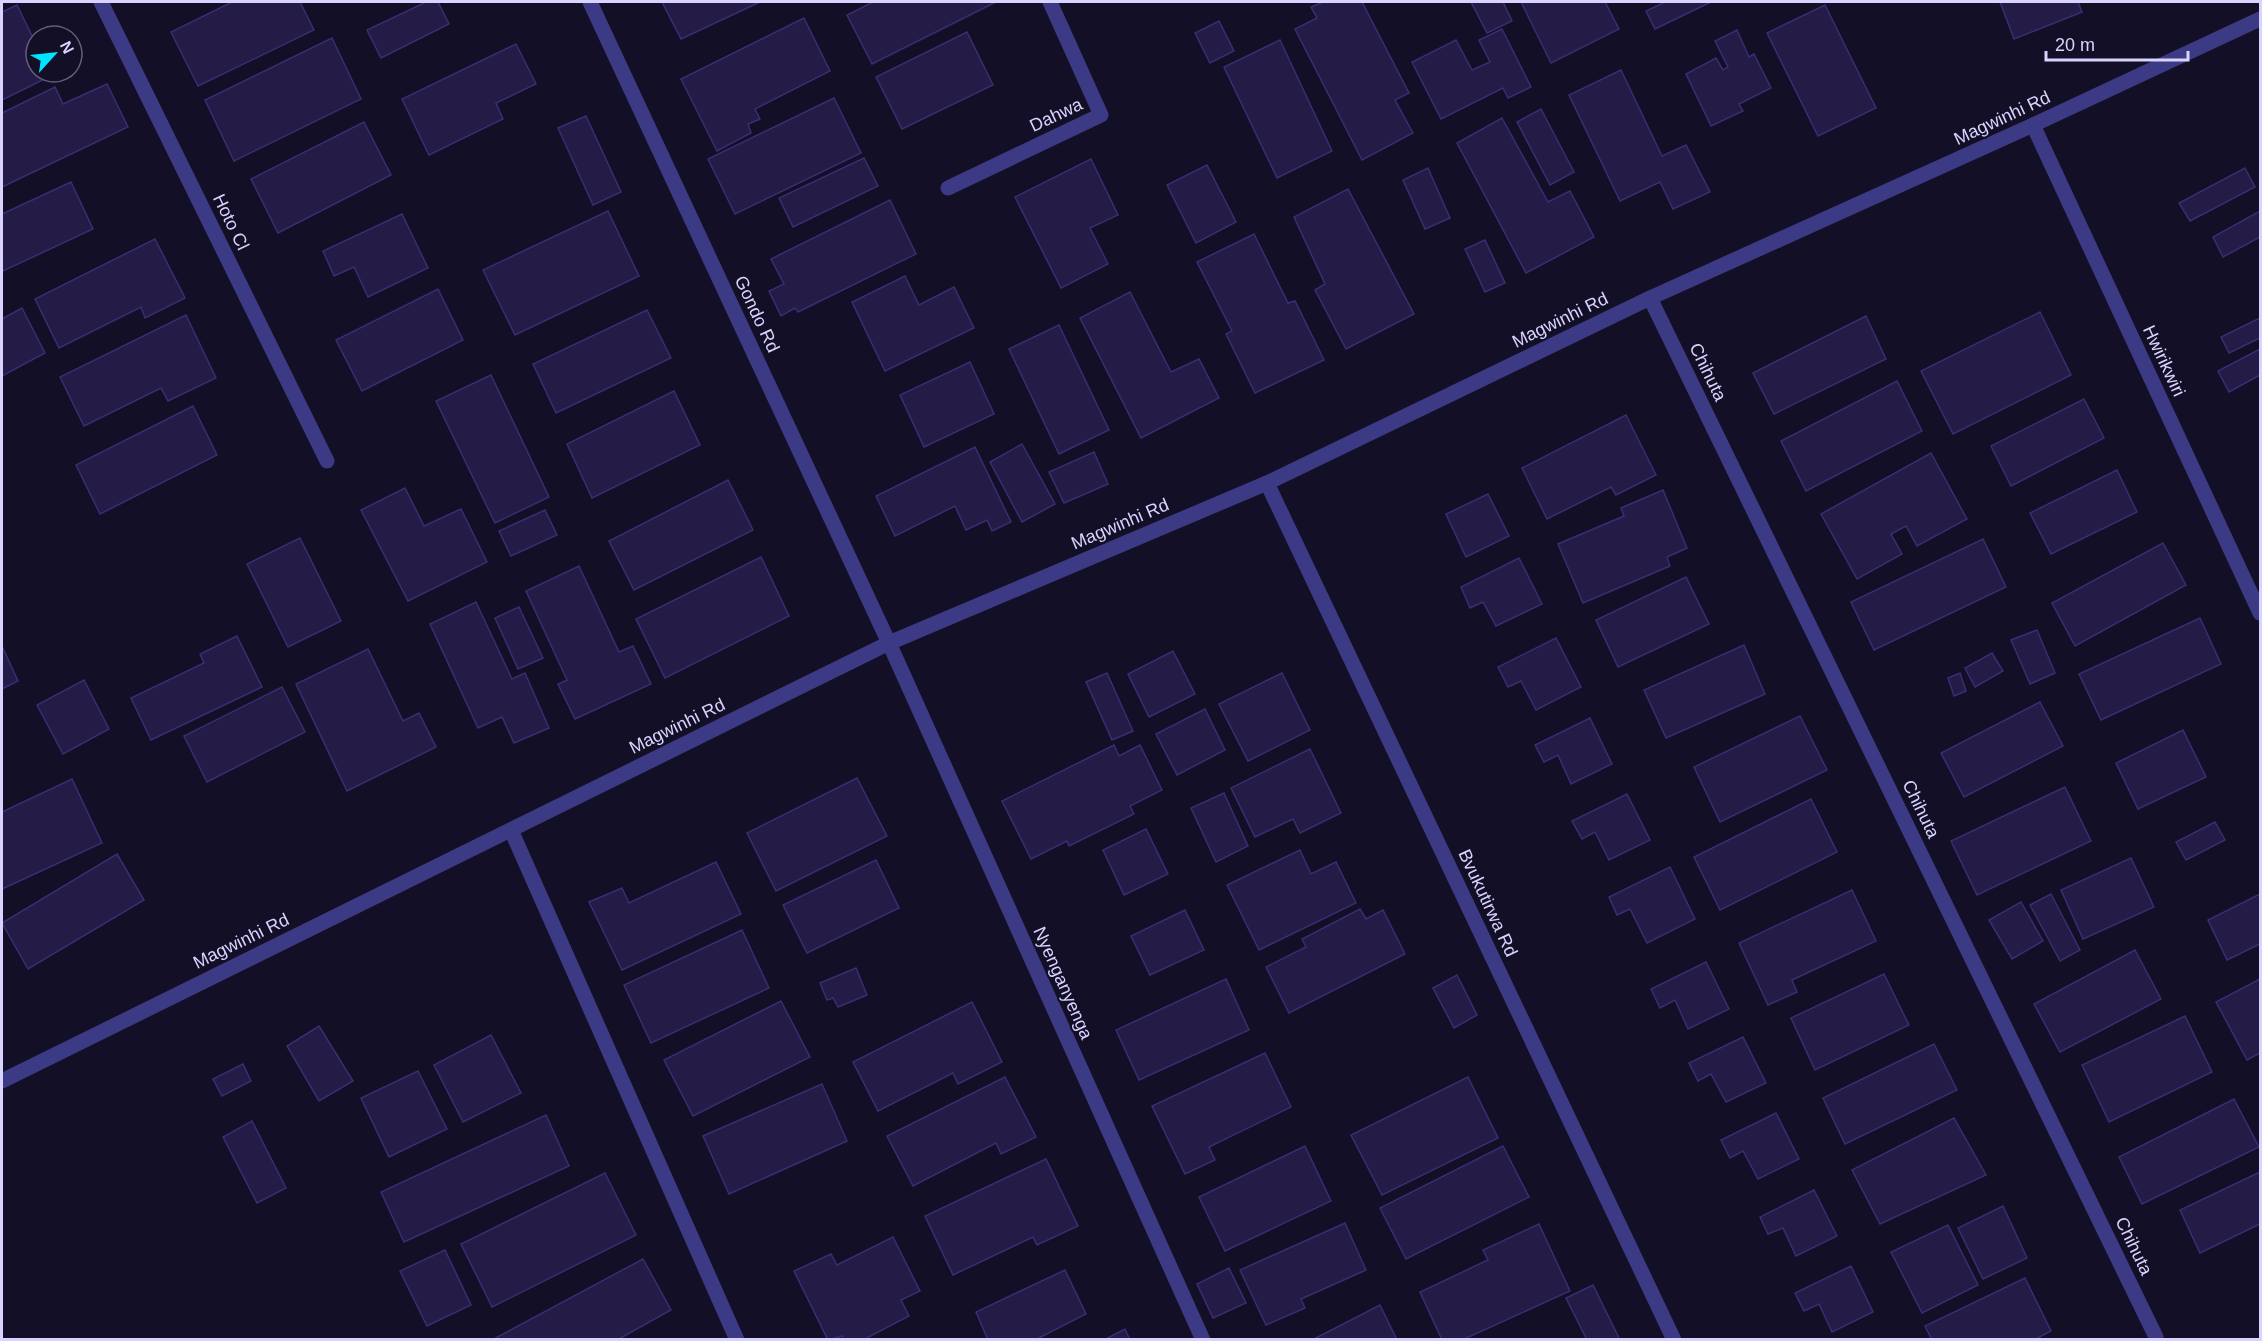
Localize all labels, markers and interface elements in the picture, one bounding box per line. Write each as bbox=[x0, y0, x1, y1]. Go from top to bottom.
north arrow bbox=[24, 24, 84, 84]
scale bar bbox=[2046, 24, 2188, 62]
text: 20 m bbox=[2055, 35, 2095, 55]
text: N bbox=[57, 38, 77, 56]
street label: Magwinhi Rd bbox=[1951, 87, 2053, 149]
street label: Dahwa bbox=[1026, 94, 1087, 136]
street label: Hoto Cl bbox=[209, 191, 253, 253]
street label: Gondo Rd bbox=[731, 273, 783, 355]
street label: Magwinhi Rd bbox=[1509, 288, 1611, 352]
street label: Hwirikwiri bbox=[2139, 322, 2189, 400]
street label: Chihuta bbox=[1685, 340, 1731, 405]
street label: Magwinhi Rd bbox=[1068, 494, 1172, 554]
street label: Magwinhi Rd bbox=[626, 694, 728, 758]
street label: Chihuta bbox=[1898, 777, 1944, 842]
street label: Bvukutirwa Rd bbox=[1454, 846, 1522, 960]
street label: Magwinhi Rd bbox=[190, 909, 292, 973]
street label: Nyenganyenga bbox=[1029, 924, 1097, 1043]
street label: Chihuta bbox=[2111, 1214, 2157, 1279]

